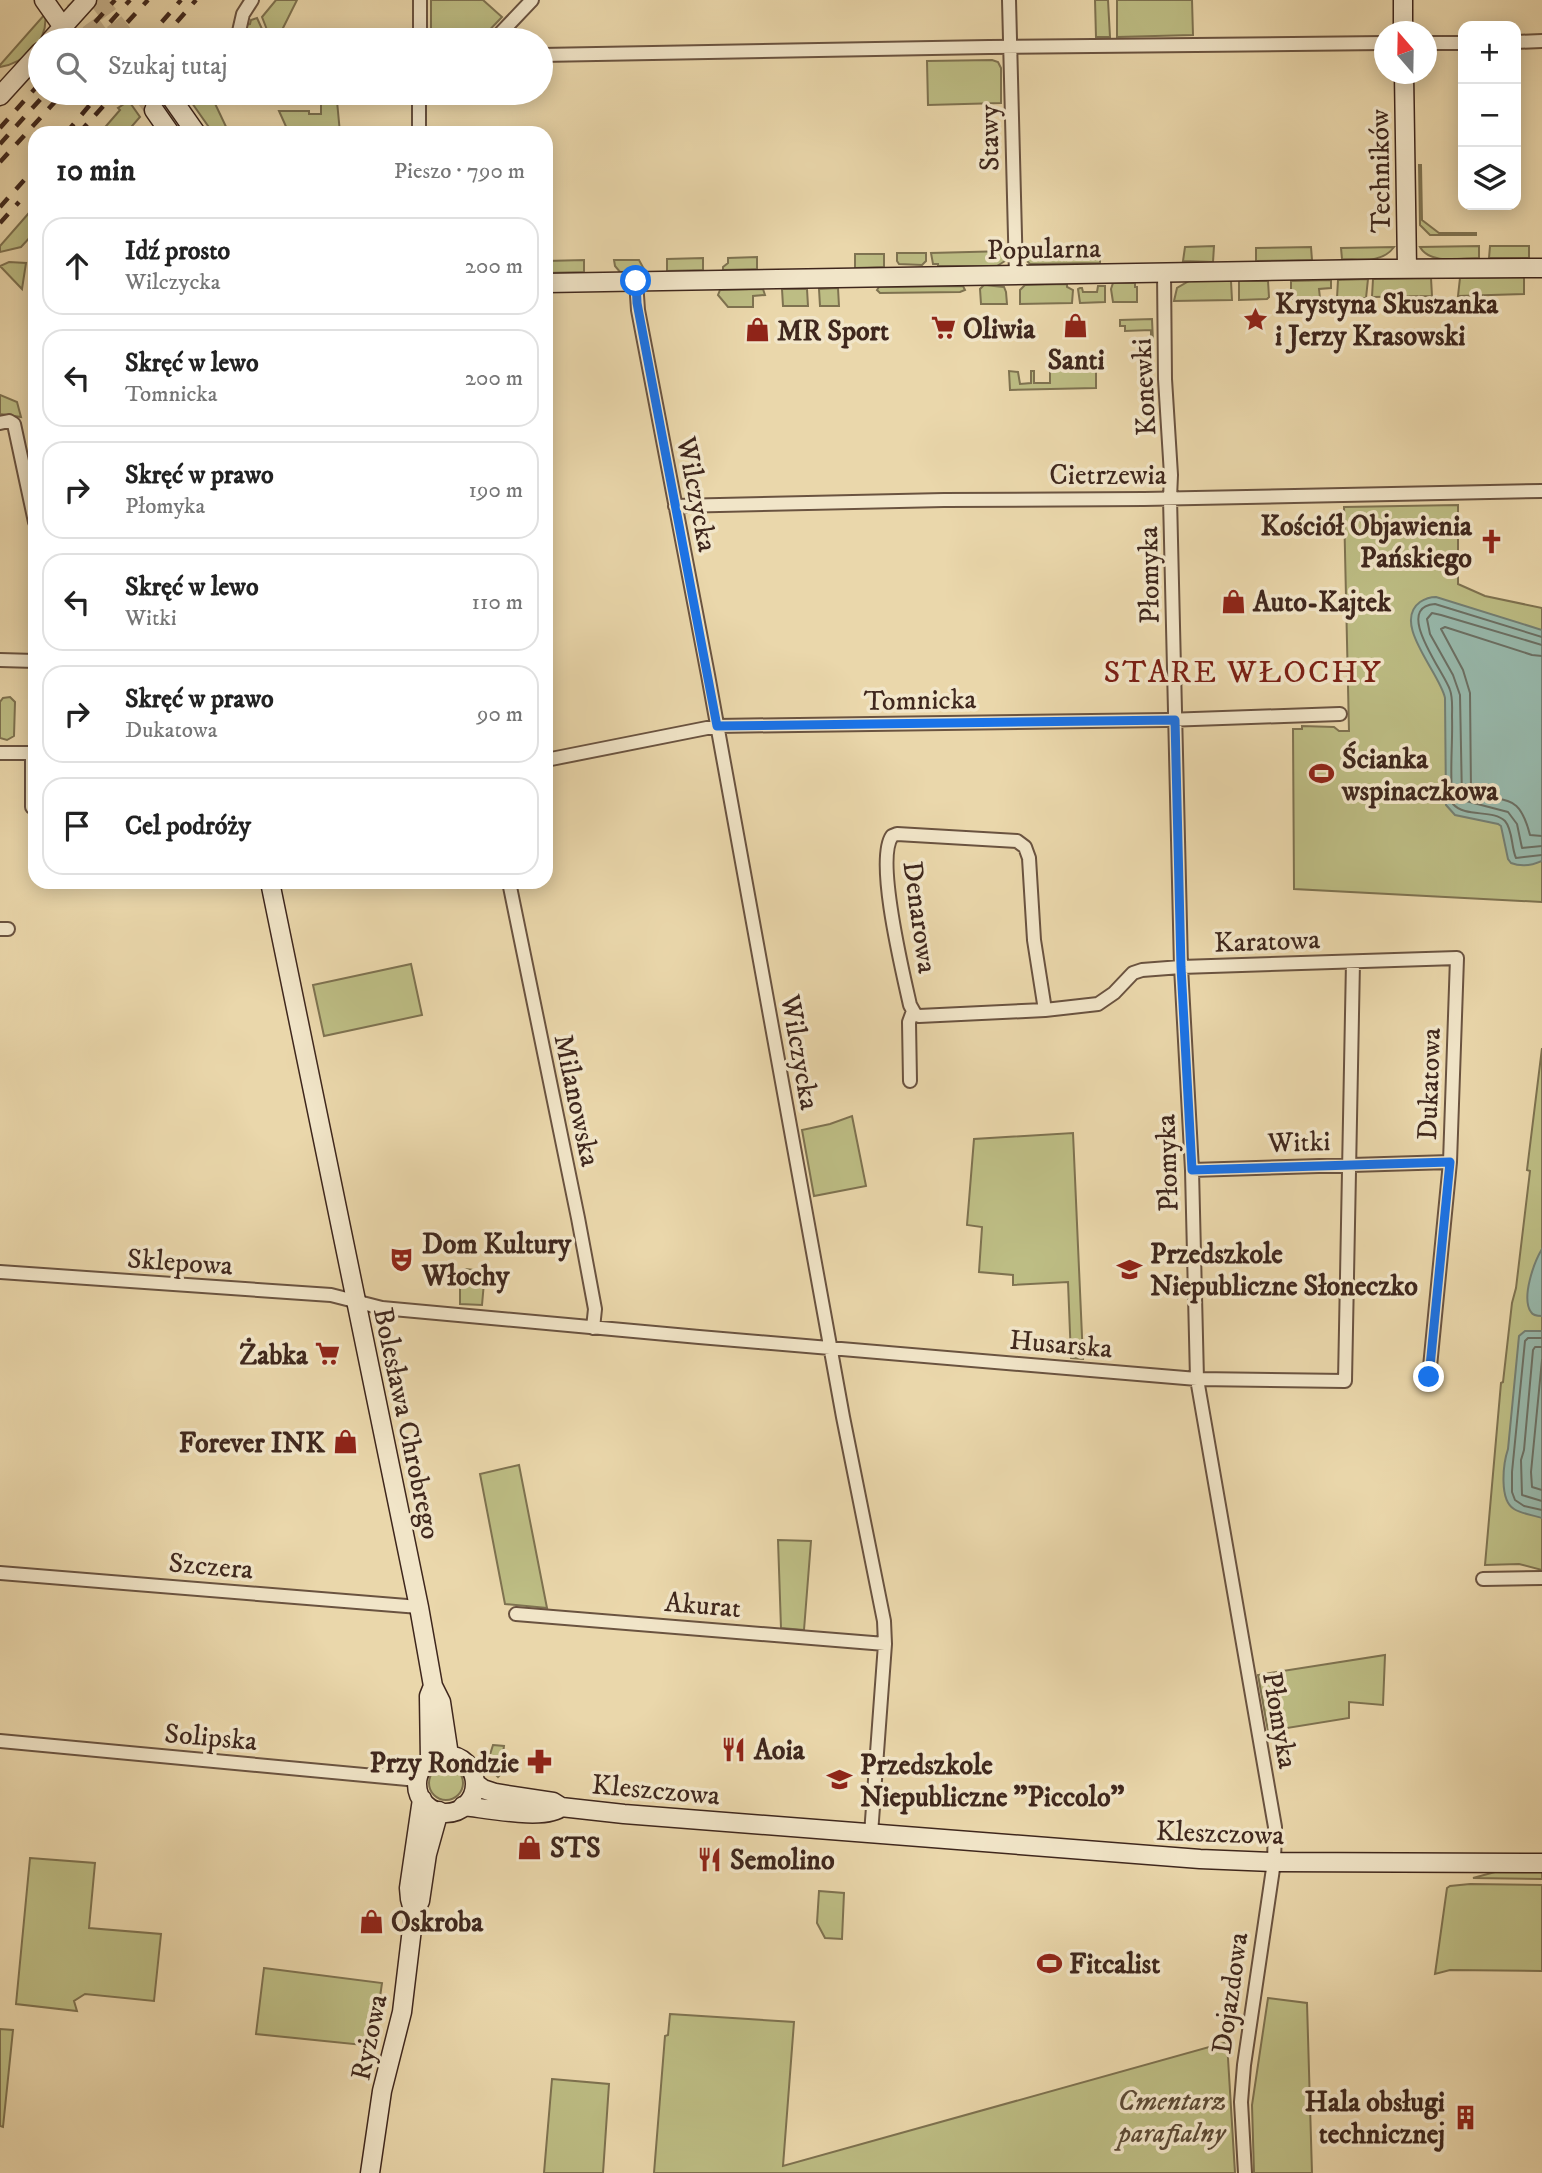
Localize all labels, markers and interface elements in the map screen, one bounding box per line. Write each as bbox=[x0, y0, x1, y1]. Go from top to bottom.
north arrow bbox=[1374, 21, 1437, 84]
map controls bbox=[1458, 21, 1521, 210]
button: + bbox=[1458, 21, 1521, 84]
search box bbox=[28, 28, 553, 105]
icon: search bbox=[52, 48, 90, 86]
text: Szukaj tutaj bbox=[108, 50, 228, 83]
button: − bbox=[1458, 84, 1521, 147]
street label: Stawy bbox=[971, 104, 1008, 172]
street label: Techników bbox=[1362, 109, 1399, 233]
button: layers bbox=[1458, 147, 1521, 210]
text: 10 min bbox=[56, 153, 135, 190]
text: Pieszo · 790 m bbox=[394, 157, 525, 186]
street label: Popularna bbox=[987, 231, 1102, 268]
text: Idź prosto bbox=[125, 235, 230, 268]
icon: ahead bbox=[58, 247, 96, 285]
text: 200 m bbox=[465, 252, 523, 281]
route start bbox=[620, 265, 651, 296]
text: Wilczycka bbox=[125, 268, 220, 297]
place label: Krystyna Skuszanka i Jerzy Krasowski bbox=[1275, 287, 1499, 354]
place icon: Krystyna Skuszanka i Jerzy Krasowski bbox=[1241, 305, 1269, 333]
shop icon: Santi bbox=[1062, 311, 1090, 339]
place label: Oliwia bbox=[963, 312, 1036, 347]
place label: MR Sport bbox=[777, 314, 889, 349]
supermarket icon: Oliwia bbox=[929, 314, 957, 342]
shop icon: MR Sport bbox=[743, 316, 771, 344]
street label: Konewki bbox=[1124, 337, 1165, 437]
place label: Santi bbox=[1047, 343, 1105, 378]
text: Skręć w lewo bbox=[125, 347, 259, 380]
icon: left bbox=[58, 359, 96, 397]
text: 200 m bbox=[465, 364, 523, 393]
text: Tomnicka bbox=[125, 380, 217, 409]
street label: Wilczycka bbox=[668, 433, 725, 555]
street label: Cietrzewia bbox=[1049, 458, 1167, 493]
text: Skręć w prawo bbox=[125, 459, 274, 492]
icon: right bbox=[58, 471, 96, 509]
text: 190 m bbox=[469, 476, 523, 505]
text: Płomyka bbox=[125, 492, 205, 521]
place label: Kościół Objawienia Pańskiego bbox=[1261, 509, 1473, 576]
street label: Płomyka bbox=[1131, 526, 1168, 624]
church icon: Kościół Objawienia Pańskiego bbox=[1478, 527, 1506, 555]
text: Skręć w lewo bbox=[125, 571, 259, 604]
icon: left bbox=[58, 583, 96, 621]
place label: Auto-Kajtek bbox=[1252, 585, 1392, 620]
shop icon: Auto-Kajtek bbox=[1219, 587, 1247, 615]
text: 110 m bbox=[472, 588, 523, 617]
text: Witki bbox=[125, 604, 177, 633]
district label: STARE WŁOCHY bbox=[1104, 653, 1382, 693]
street label: Tomnicka bbox=[863, 682, 977, 719]
text: Skręć w prawo bbox=[125, 683, 274, 716]
icon: right bbox=[58, 695, 96, 733]
text: 90 m bbox=[477, 700, 523, 729]
text: Dukatowa bbox=[125, 716, 217, 745]
place label: Ścianka wspinaczkowa bbox=[1341, 741, 1499, 809]
sports icon: Ścianka wspinaczkowa bbox=[1308, 760, 1336, 788]
icon: arrive bbox=[58, 807, 96, 845]
text: Cel podróży bbox=[125, 810, 251, 843]
street label: Denarowa bbox=[894, 859, 945, 976]
street label: Karatowa bbox=[1213, 922, 1321, 961]
street label: Wilczycka bbox=[772, 991, 827, 1113]
street label: Dukatowa bbox=[1410, 1027, 1449, 1141]
street label: Milanowska bbox=[545, 1031, 608, 1170]
street label: Płomyka bbox=[1148, 1113, 1187, 1212]
street label: Witki bbox=[1266, 1124, 1331, 1161]
place label: Dom Kultury Włochy bbox=[421, 1227, 572, 1294]
place label: Przedszkole Niepubliczne Słoneczko bbox=[1150, 1237, 1418, 1304]
street label: Sklepowa bbox=[126, 1241, 234, 1284]
theatre icon: Dom Kultury Włochy bbox=[388, 1245, 416, 1273]
school or university icon: Przedszkole Niepubliczne Słoneczko bbox=[1116, 1255, 1144, 1283]
street label: Bolesława Chrobrego bbox=[365, 1304, 448, 1542]
street label: Husarska bbox=[1008, 1323, 1114, 1366]
place label: Żabka bbox=[239, 1337, 309, 1373]
supermarket icon: Żabka bbox=[314, 1340, 342, 1368]
route end bbox=[1413, 1361, 1444, 1392]
place label: Forever INK bbox=[179, 1426, 326, 1461]
shop icon: Forever INK bbox=[331, 1428, 359, 1456]
street label: Szczera bbox=[167, 1545, 255, 1588]
street label: Akurat bbox=[663, 1585, 742, 1626]
street label: Płomyka bbox=[1254, 1669, 1305, 1772]
street label: Solipska bbox=[163, 1716, 259, 1759]
place label: Aoia bbox=[753, 1733, 806, 1768]
restaurant icon: Aoia bbox=[720, 1735, 748, 1763]
place label: Przy Rondzie bbox=[369, 1746, 519, 1781]
pharmacy icon: Przy Rondzie bbox=[525, 1748, 553, 1776]
place label: Przedszkole Niepubliczne "Piccolo" bbox=[860, 1748, 1125, 1815]
school or university icon: Przedszkole Niepubliczne "Piccolo" bbox=[826, 1766, 854, 1794]
street label: Kleszczowa bbox=[590, 1767, 722, 1814]
street label: Kleszczowa bbox=[1155, 1814, 1285, 1853]
place label: STS bbox=[550, 1831, 601, 1866]
shop icon: STS bbox=[516, 1833, 544, 1861]
place label: Semolino bbox=[730, 1843, 835, 1878]
restaurant icon: Semolino bbox=[696, 1845, 724, 1873]
place label: Oskroba bbox=[391, 1905, 484, 1940]
shop icon: Oskroba bbox=[357, 1907, 385, 1935]
street label: Dojazdowa bbox=[1205, 1930, 1256, 2056]
place label: Fitcalist bbox=[1069, 1947, 1160, 1982]
sports icon: Fitcalist bbox=[1035, 1949, 1063, 1977]
street label: Ryżowa bbox=[343, 1991, 396, 2084]
park label: Cmentarz parafialny bbox=[1114, 2084, 1227, 2151]
place label: Hala obsługi technicznej bbox=[1305, 2085, 1445, 2152]
building icon: Hala obsługi technicznej bbox=[1451, 2103, 1479, 2131]

